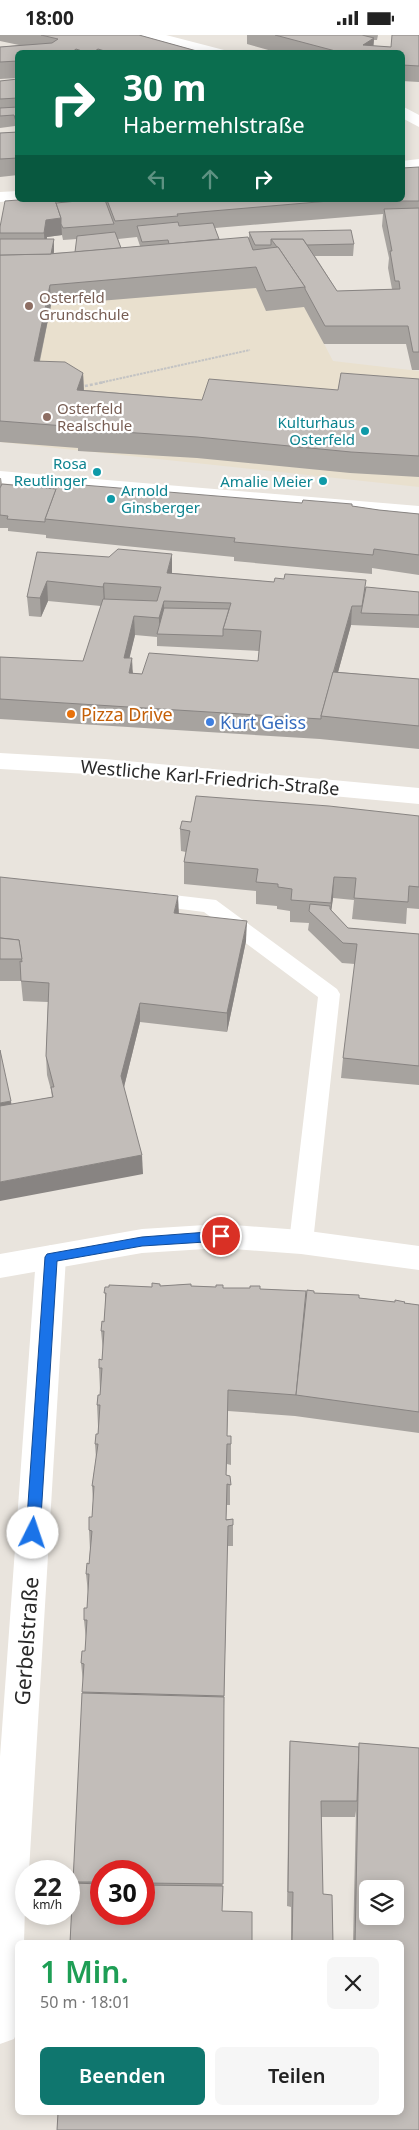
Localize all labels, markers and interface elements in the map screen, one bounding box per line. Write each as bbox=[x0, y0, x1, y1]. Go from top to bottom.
text: 18:00 bbox=[25, 5, 74, 31]
text: 30 m bbox=[123, 64, 206, 111]
icon: right bbox=[40, 70, 105, 135]
text: Habermehlstraße bbox=[123, 109, 305, 139]
icon: left bbox=[143, 165, 171, 193]
icon: ahead bbox=[196, 165, 224, 193]
icon: right bbox=[249, 165, 277, 193]
place label: Osterfeld Grundschule bbox=[39, 287, 129, 324]
marker: Osterfeld Grundschule bbox=[23, 300, 35, 312]
place label: Osterfeld Realschule bbox=[57, 398, 132, 435]
marker: Osterfeld Realschule bbox=[41, 411, 53, 423]
place label: Kulturhaus Osterfeld bbox=[278, 412, 355, 449]
marker: Kulturhaus Osterfeld bbox=[359, 425, 371, 437]
place label: Rosa Reutlinger bbox=[14, 453, 87, 490]
marker: Rosa Reutlinger bbox=[91, 466, 103, 478]
place label: Amalie Meier bbox=[220, 471, 313, 491]
marker: Amalie Meier bbox=[317, 475, 329, 487]
place label: Arnold Ginsberger bbox=[121, 480, 200, 517]
marker: Arnold Ginsberger bbox=[105, 493, 117, 505]
place label: Pizza Drive bbox=[81, 702, 173, 726]
marker: Pizza Drive bbox=[65, 708, 77, 720]
place label: Kurt Geiss bbox=[220, 710, 306, 734]
marker: Kurt Geiss bbox=[204, 716, 216, 728]
street label: Westliche Karl-Friedrich-Straße bbox=[79, 754, 341, 800]
pin bbox=[200, 1215, 242, 1257]
icon: arrive bbox=[207, 1222, 235, 1250]
position arrow bbox=[6, 1506, 58, 1558]
street label: Gerbelstraße bbox=[8, 1576, 44, 1706]
speed limit sign: 30 bbox=[90, 1860, 155, 1925]
text: 22 bbox=[33, 1869, 62, 1903]
map controls bbox=[359, 1880, 404, 1925]
button: layers bbox=[359, 1880, 404, 1925]
text: km/h bbox=[33, 1896, 62, 1913]
text: 1 Min. bbox=[40, 1951, 129, 1992]
button: close bbox=[327, 1957, 379, 2009]
text: 50 m · 18:01 bbox=[40, 1991, 131, 2013]
button: Beenden bbox=[40, 2047, 205, 2105]
button: Teilen bbox=[215, 2047, 379, 2105]

